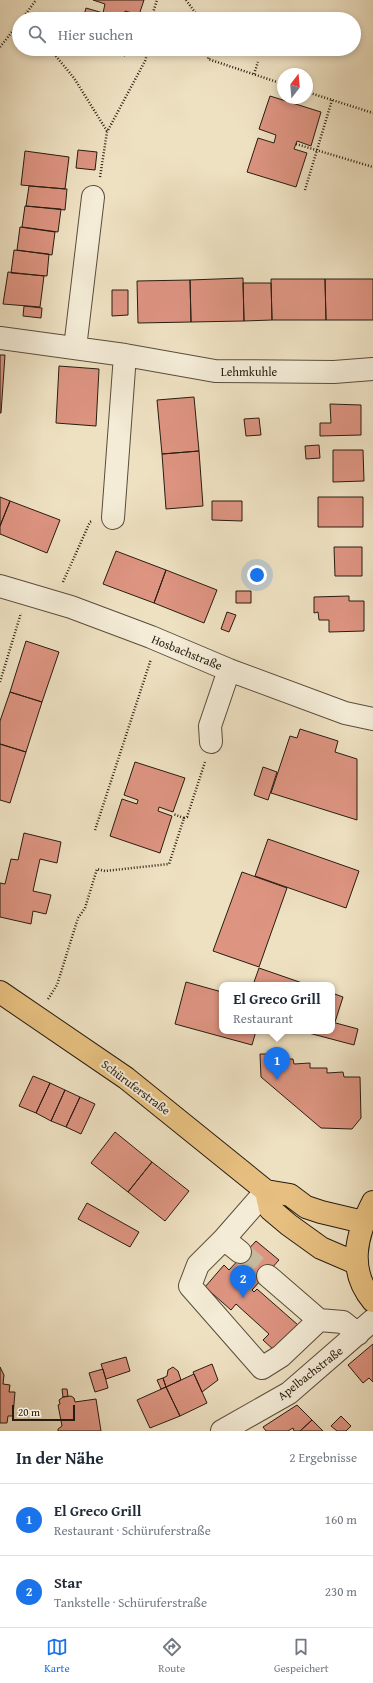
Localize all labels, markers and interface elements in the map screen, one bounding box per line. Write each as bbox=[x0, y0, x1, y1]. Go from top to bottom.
search box bbox=[12, 12, 361, 56]
icon: search bbox=[26, 23, 48, 45]
text: Hier suchen bbox=[58, 24, 133, 45]
north arrow bbox=[277, 68, 313, 104]
street label: Lehmkuhle bbox=[221, 363, 278, 380]
your location bbox=[247, 565, 267, 585]
street label: Hosbachstraße bbox=[149, 630, 225, 674]
popup bbox=[219, 982, 335, 1034]
text: El Greco Grill bbox=[233, 988, 321, 1009]
text: Restaurant bbox=[233, 1009, 293, 1028]
pin: 1 bbox=[264, 1047, 290, 1080]
street label: Schüruferstraße bbox=[98, 1055, 174, 1119]
pin: 2 bbox=[230, 1265, 256, 1298]
street label: Apelbachstraße bbox=[274, 1342, 347, 1404]
scale bar bbox=[12, 1403, 75, 1422]
text: 20 m bbox=[18, 1404, 40, 1420]
text: In der Nähe bbox=[16, 1445, 104, 1470]
text: 2 Ergebnisse bbox=[289, 1448, 357, 1467]
text: El Greco Grill bbox=[54, 1500, 141, 1521]
text: 1 bbox=[26, 1510, 32, 1529]
text: 160 m bbox=[325, 1510, 357, 1529]
text: Restaurant · Schüruferstraße bbox=[54, 1521, 211, 1540]
text: Star bbox=[54, 1572, 82, 1593]
text: 2 bbox=[26, 1582, 32, 1601]
text: 230 m bbox=[325, 1582, 357, 1601]
text: Tankstelle · Schüruferstraße bbox=[54, 1593, 207, 1612]
tab: Karte bbox=[44, 1636, 70, 1676]
tab: Route bbox=[158, 1636, 185, 1676]
tab: Gespeichert bbox=[274, 1636, 329, 1676]

